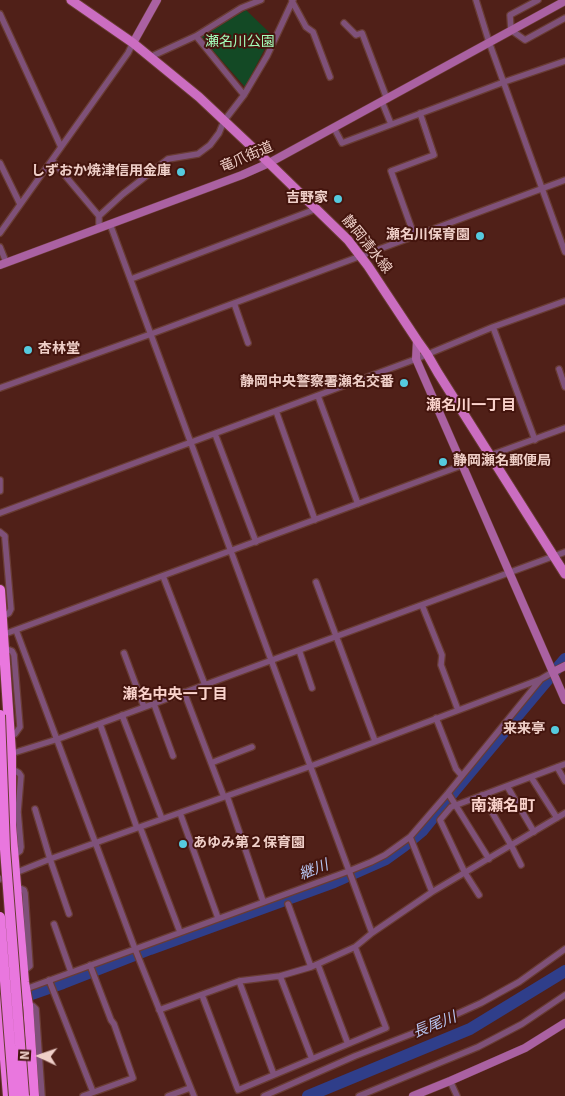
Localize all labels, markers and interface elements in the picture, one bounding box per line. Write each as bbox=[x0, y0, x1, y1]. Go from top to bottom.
park label: 瀬名川公園 bbox=[205, 35, 275, 51]
street label: 竜爪街道 bbox=[218, 139, 276, 177]
place label: しずおか焼津信用金庫 bbox=[31, 164, 171, 180]
marker: しずおか焼津信用金庫 bbox=[175, 166, 187, 178]
place label: 吉野家 bbox=[286, 191, 328, 207]
marker: 吉野家 bbox=[332, 193, 344, 205]
street label: 静岡清水線 bbox=[337, 213, 395, 277]
place label: 瀬名川保育園 bbox=[386, 228, 470, 244]
marker: 瀬名川保育園 bbox=[474, 230, 486, 242]
place label: 杏林堂 bbox=[38, 342, 80, 358]
marker: 杏林堂 bbox=[22, 344, 34, 356]
place label: 静岡中央警察署瀬名交番 bbox=[240, 375, 394, 391]
marker: 静岡中央警察署瀬名交番 bbox=[398, 377, 410, 389]
district label: 瀬名川一丁目 bbox=[426, 398, 516, 416]
place label: 静岡瀬名郵便局 bbox=[453, 454, 551, 470]
marker: 静岡瀬名郵便局 bbox=[437, 456, 449, 468]
district label: 瀬名中央一丁目 bbox=[123, 687, 227, 705]
place label: 来来亭 bbox=[503, 722, 545, 738]
marker: 来来亭 bbox=[549, 724, 561, 736]
district label: 南瀬名町 bbox=[471, 797, 535, 817]
place label: あゆみ第２保育園 bbox=[193, 836, 305, 852]
marker: あゆみ第２保育園 bbox=[177, 838, 189, 850]
water label: 継川 bbox=[297, 857, 331, 885]
water label: 長尾川 bbox=[411, 1009, 459, 1043]
north arrow bbox=[15, 1031, 65, 1081]
text: N bbox=[15, 1050, 35, 1060]

